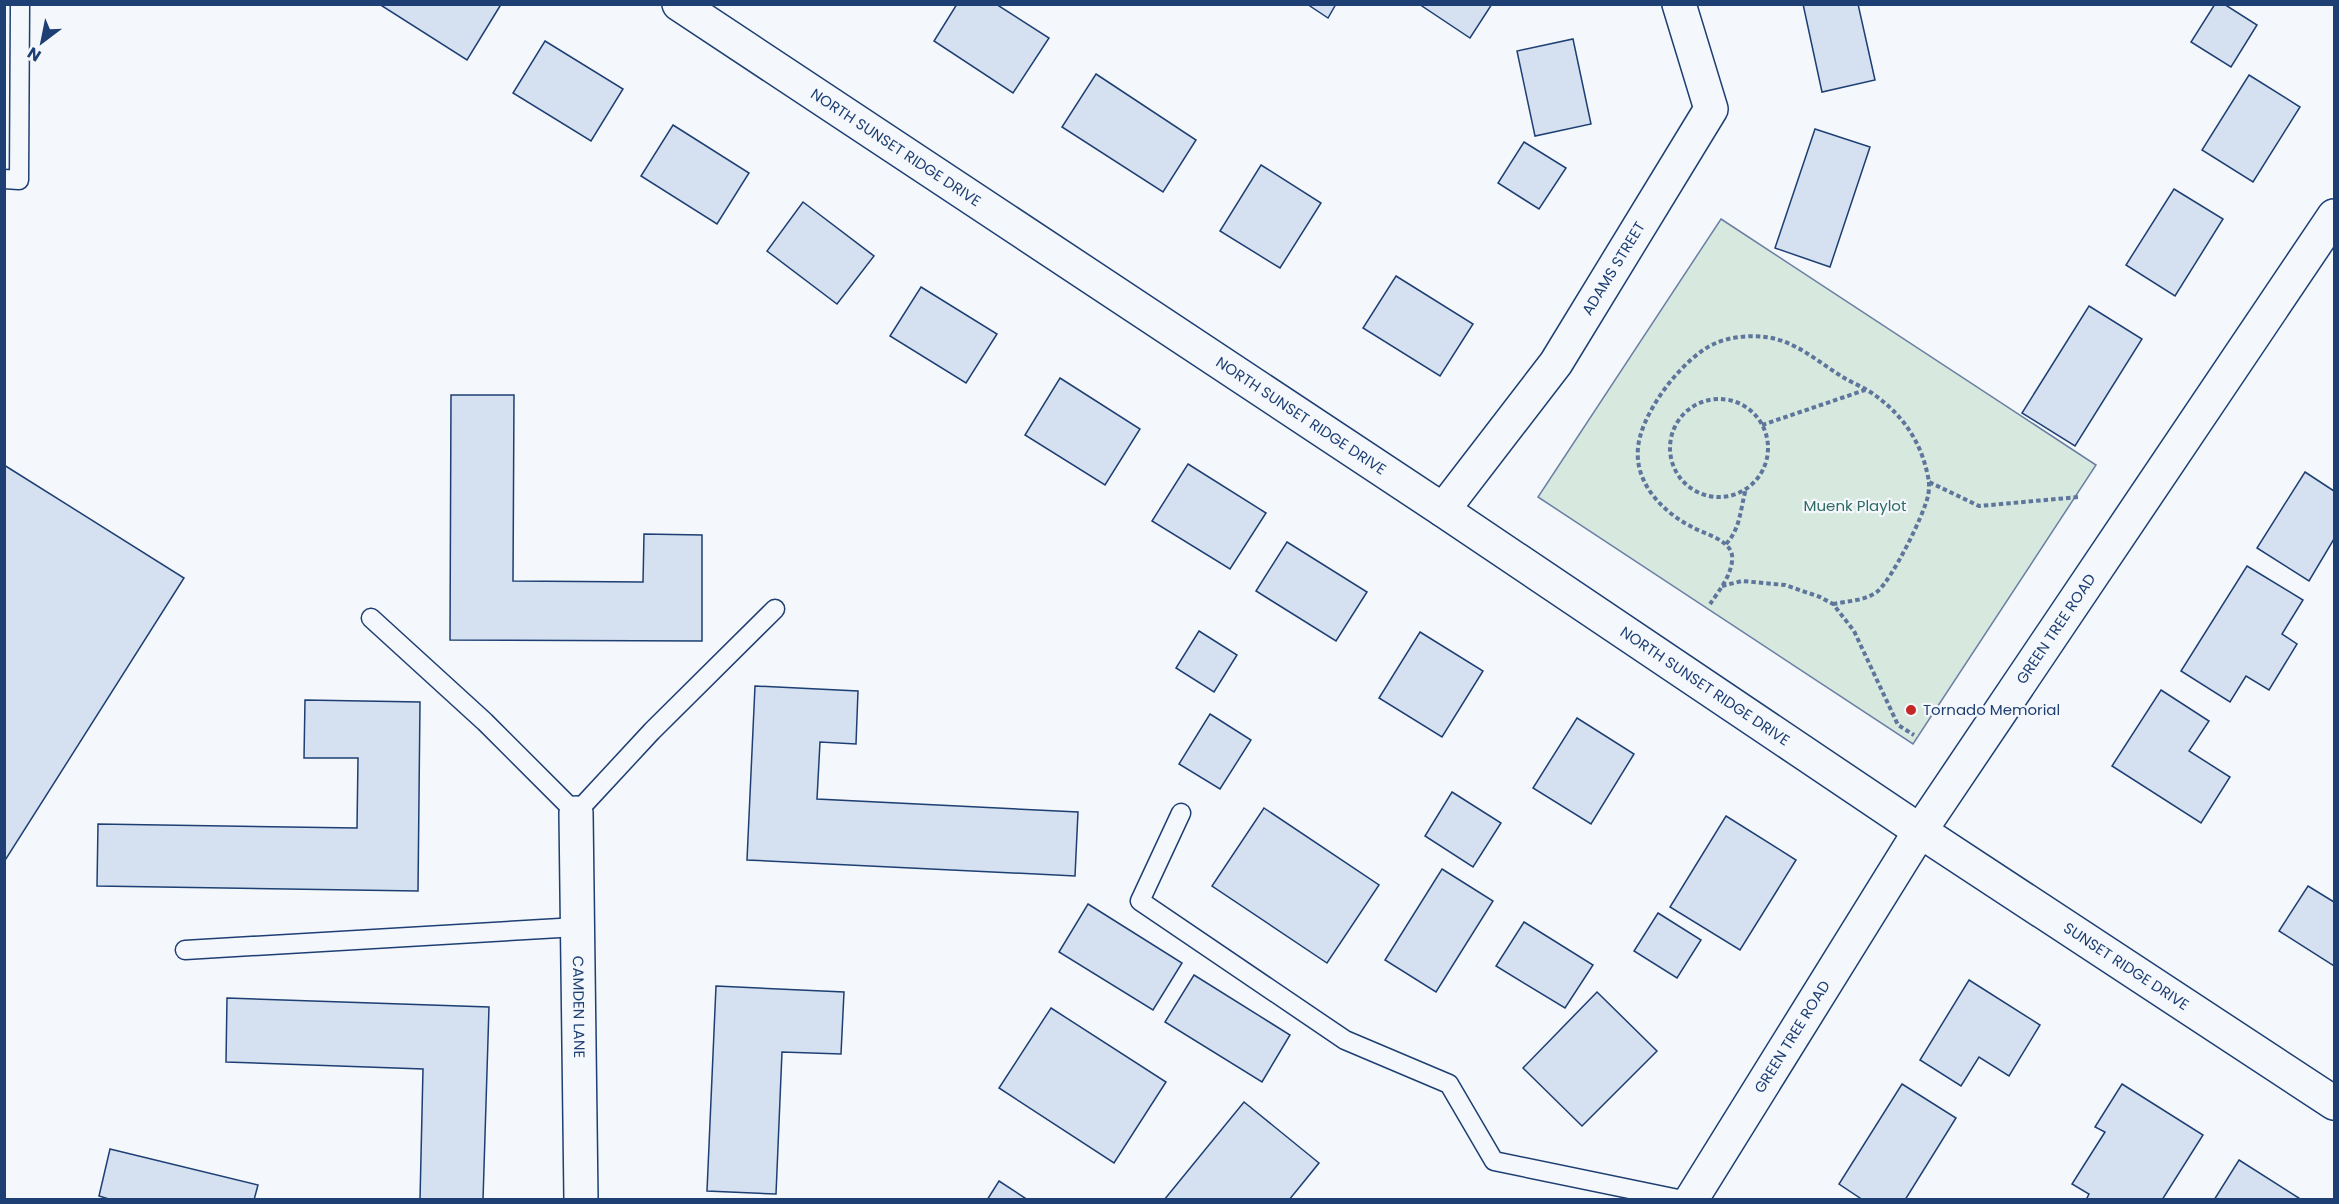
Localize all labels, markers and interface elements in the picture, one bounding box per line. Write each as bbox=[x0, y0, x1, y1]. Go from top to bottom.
north arrow bbox=[12, 12, 72, 72]
text: N bbox=[23, 41, 46, 67]
street label: NORTH SUNSET RIDGE DRIVE bbox=[807, 83, 985, 211]
street label: ADAMS STREET bbox=[1577, 218, 1650, 319]
street label: NORTH SUNSET RIDGE DRIVE bbox=[1212, 351, 1391, 480]
park label: Muenk Playlot bbox=[1804, 495, 1906, 516]
street label: GREEN TREE ROAD bbox=[2011, 569, 2100, 688]
street label: NORTH SUNSET RIDGE DRIVE bbox=[1616, 621, 1794, 750]
place label: Tornado Memorial bbox=[1923, 699, 2060, 720]
marker: Tornado Memorial bbox=[1904, 703, 1918, 717]
street label: SUNSET RIDGE DRIVE bbox=[2060, 917, 2193, 1015]
street label: CAMDEN LANE bbox=[568, 956, 590, 1058]
street label: GREEN TREE ROAD bbox=[1749, 976, 1835, 1097]

